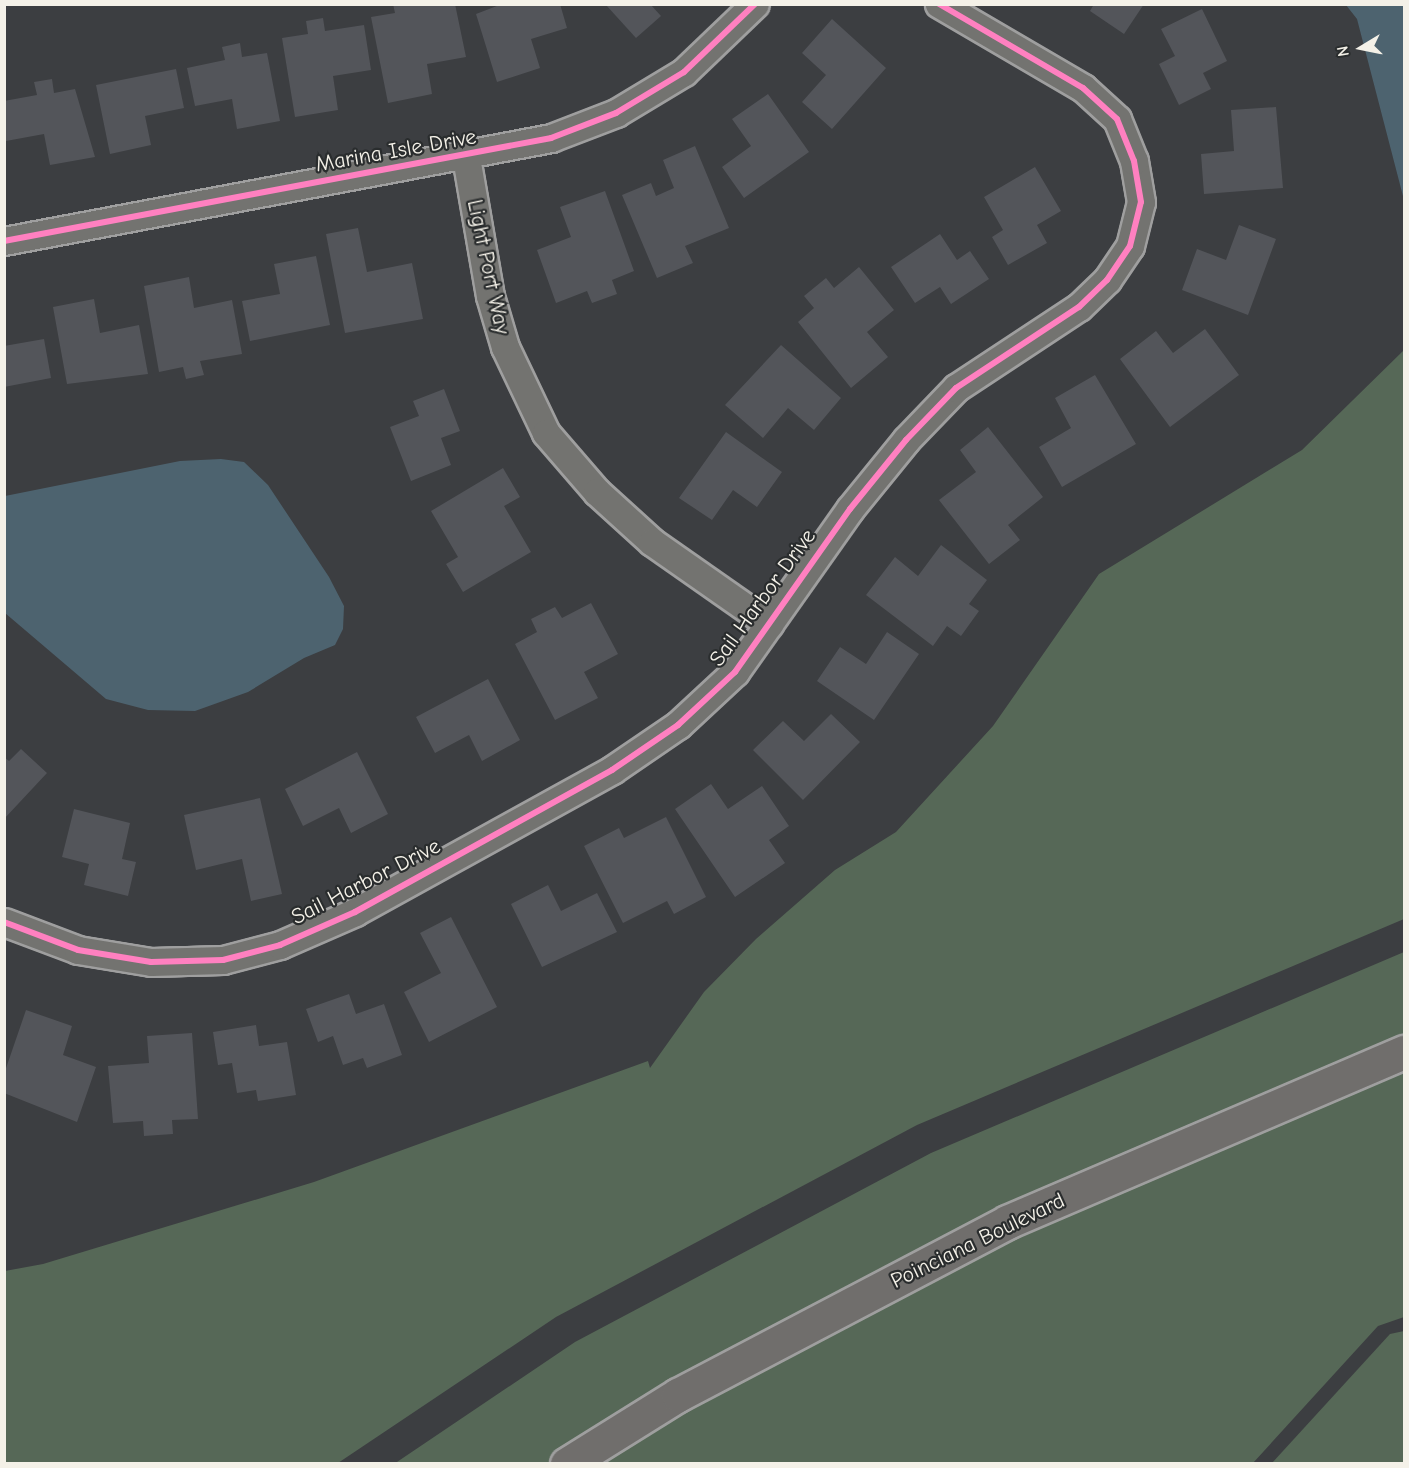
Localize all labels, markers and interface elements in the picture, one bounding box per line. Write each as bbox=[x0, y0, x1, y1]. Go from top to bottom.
north arrow bbox=[1331, 18, 1391, 78]
text: N bbox=[1334, 44, 1353, 58]
street label: Marina Isle Drive bbox=[314, 124, 478, 178]
street label: Light Port Way bbox=[461, 197, 515, 337]
street label: Sail Harbor Drive bbox=[704, 524, 822, 672]
street label: Sail Harbor Drive bbox=[287, 833, 445, 931]
street label: Poinciana Boulevard bbox=[887, 1187, 1069, 1295]

